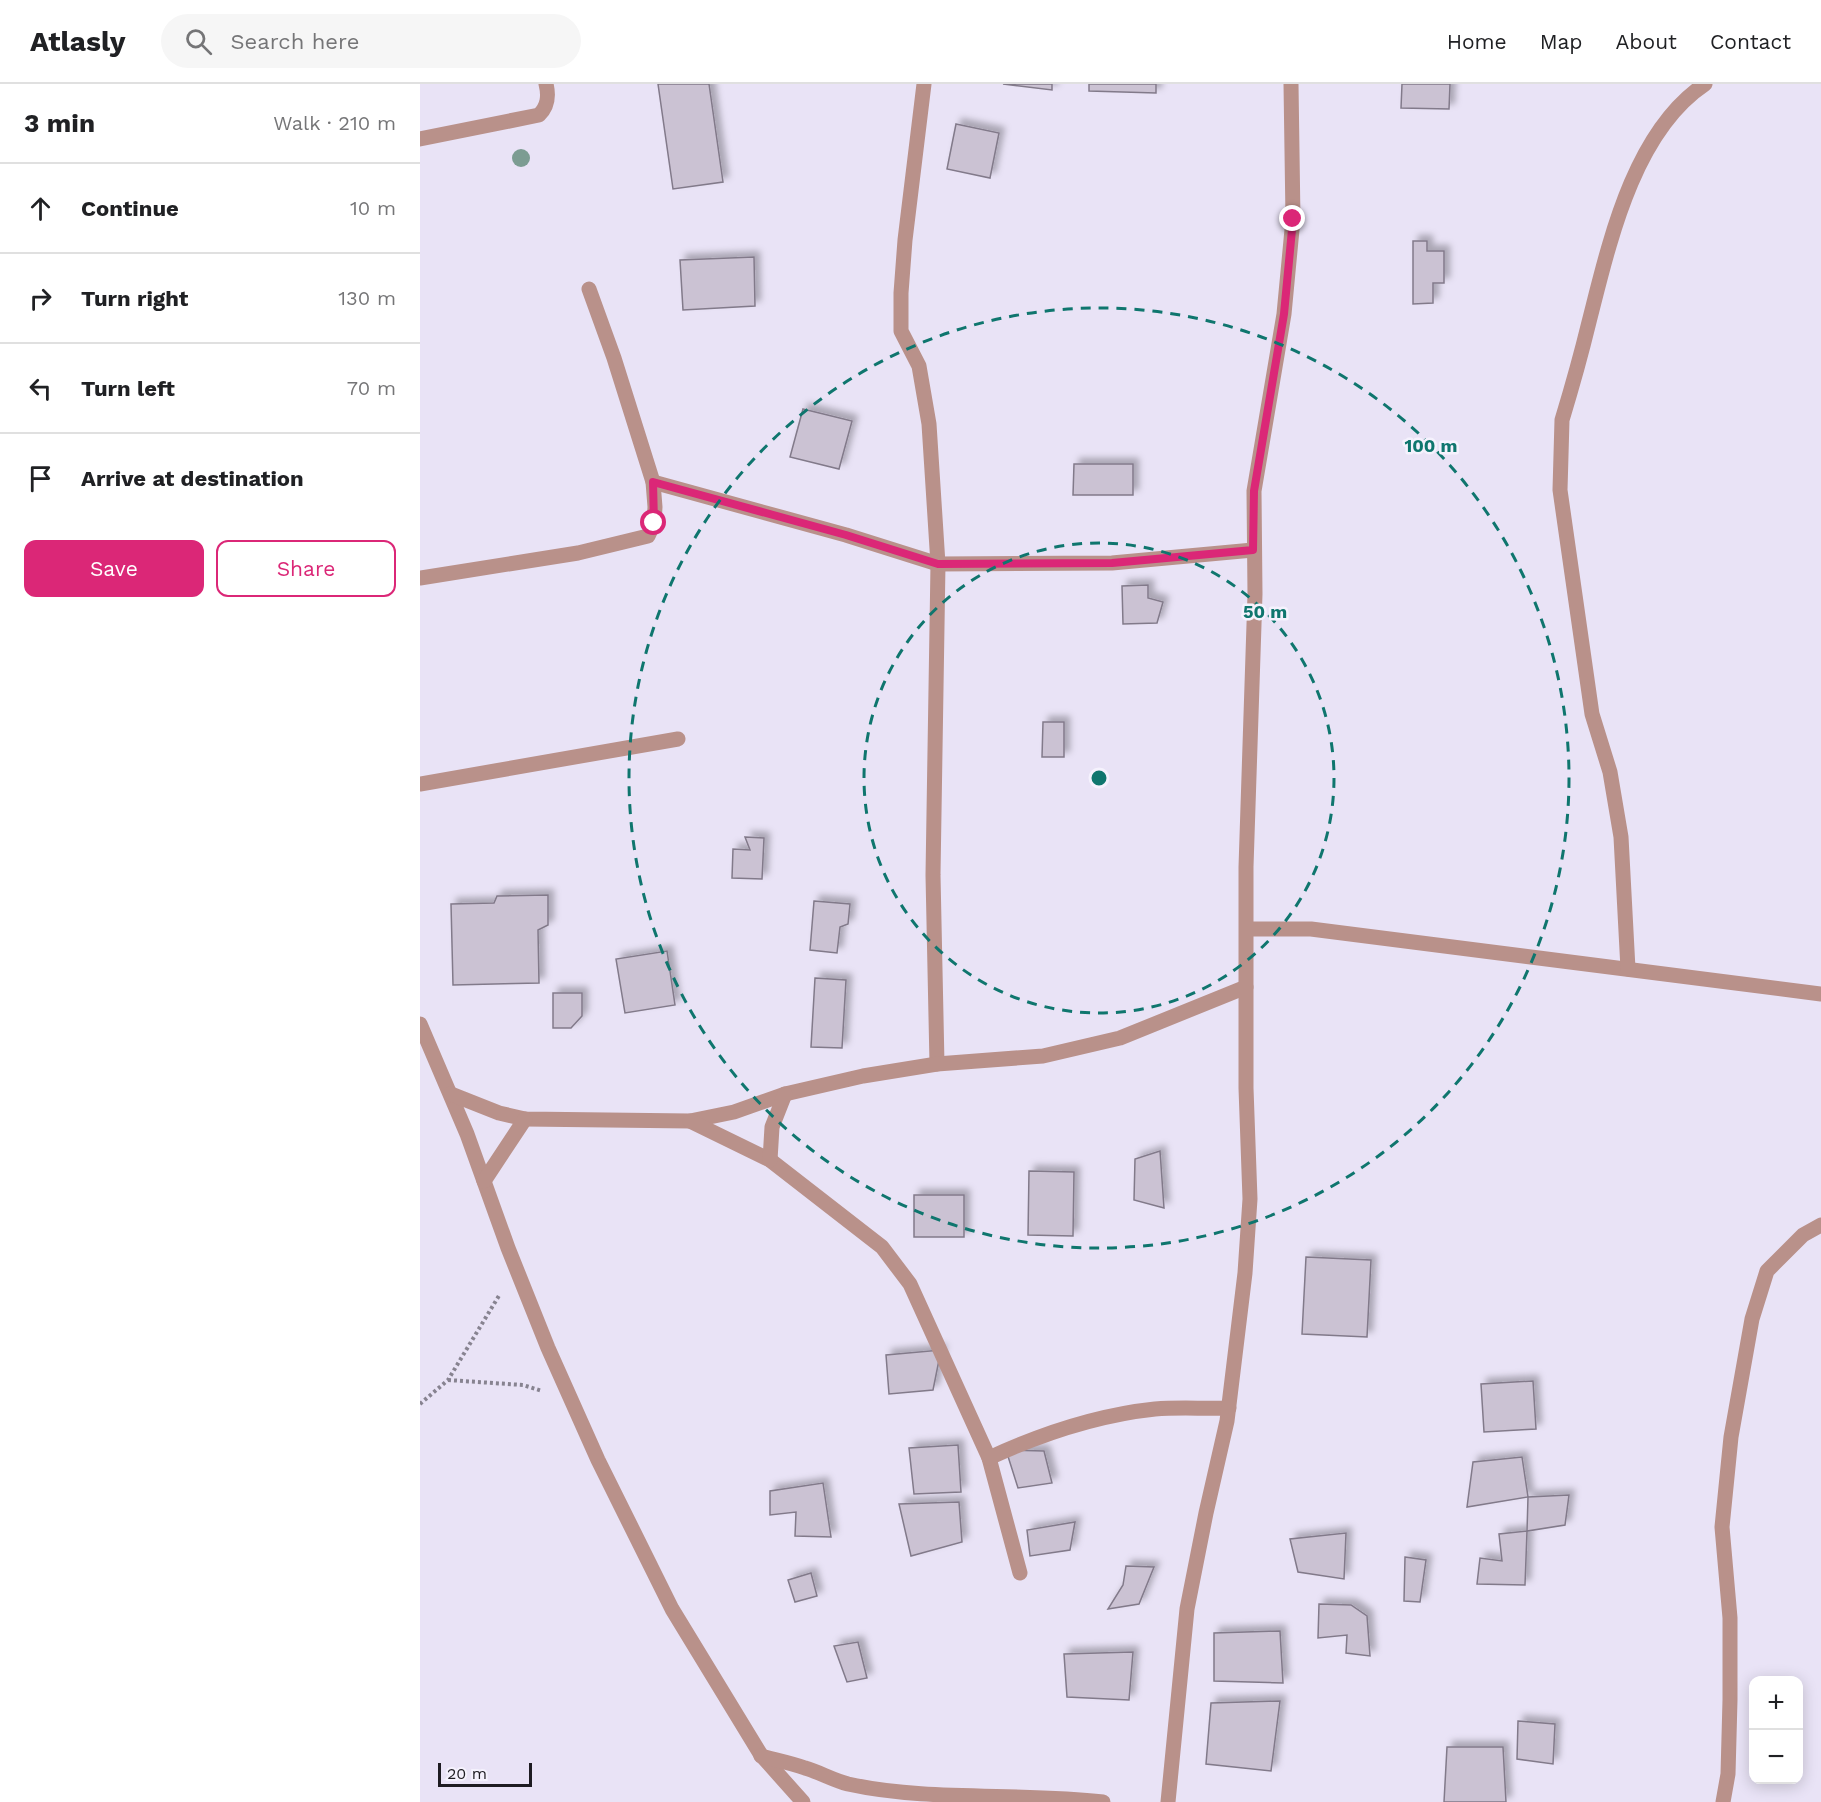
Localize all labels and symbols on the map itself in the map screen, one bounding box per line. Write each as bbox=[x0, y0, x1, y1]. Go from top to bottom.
route end bbox=[1279, 205, 1305, 231]
text: 100 m bbox=[1404, 435, 1458, 456]
route start bbox=[640, 509, 666, 535]
text: 50 m bbox=[1243, 601, 1287, 622]
centre of rings bbox=[1089, 768, 1109, 788]
scale bar bbox=[438, 1760, 532, 1788]

